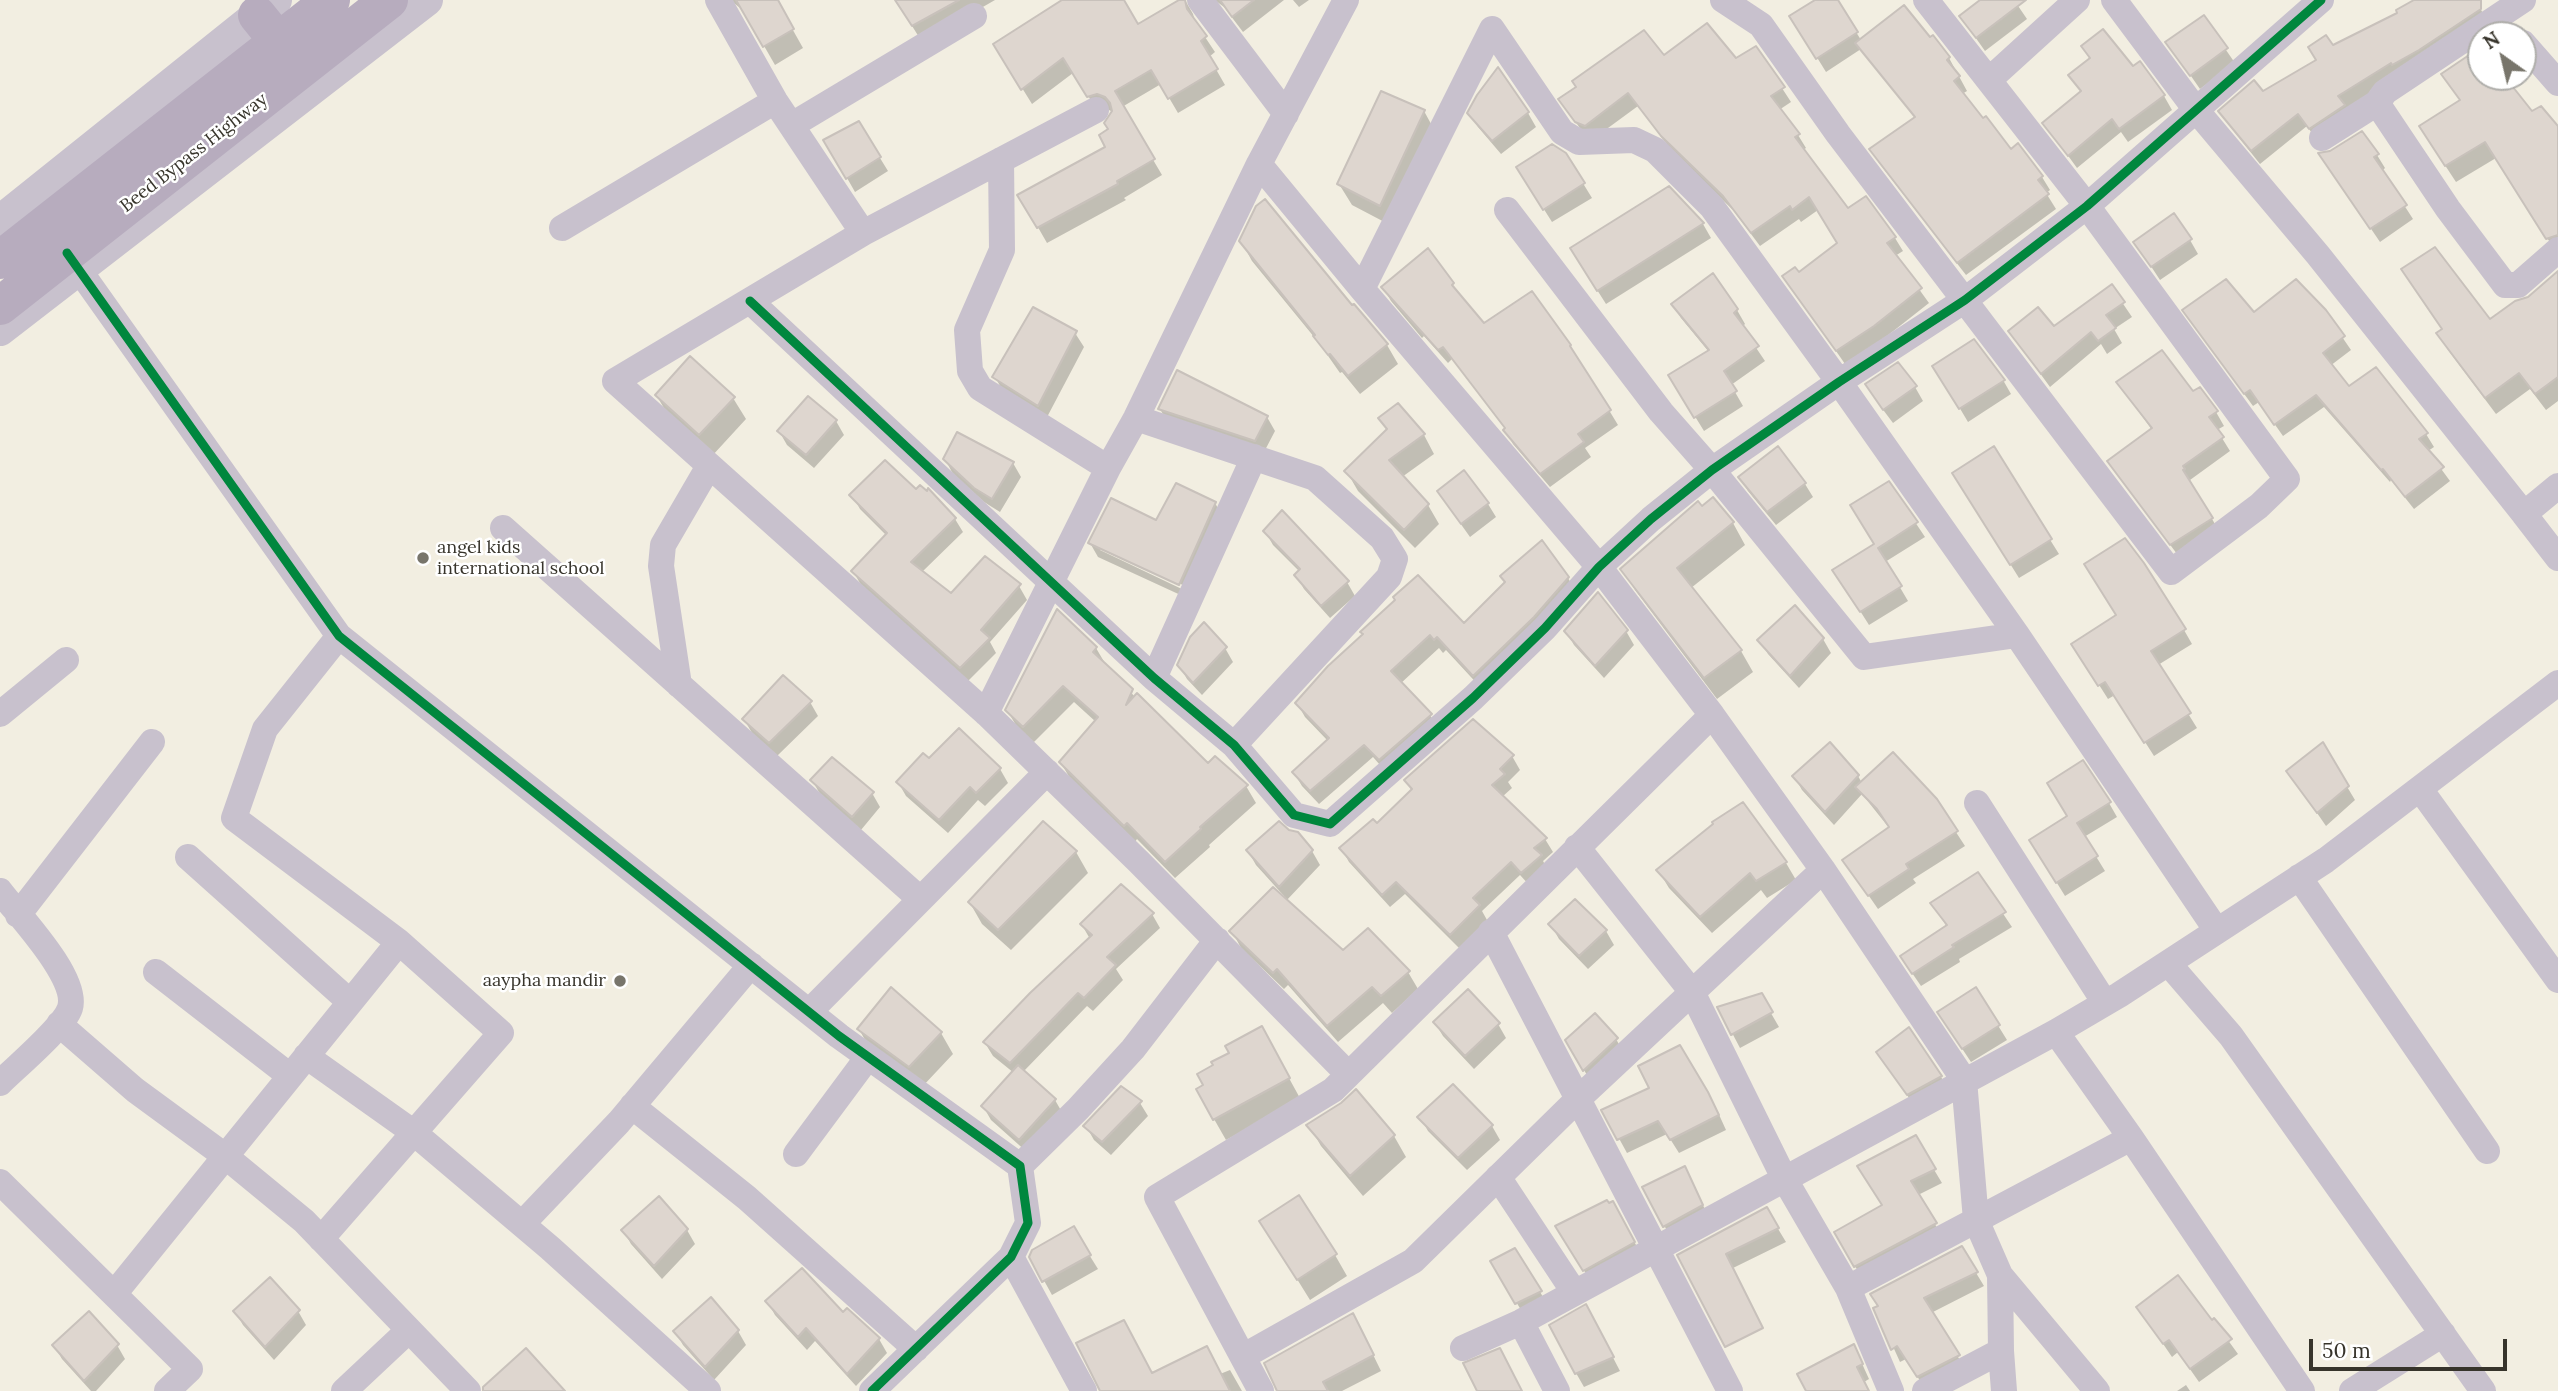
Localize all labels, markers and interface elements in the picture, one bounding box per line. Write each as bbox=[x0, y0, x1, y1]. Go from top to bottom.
north arrow bbox=[2467, 21, 2537, 91]
text: N bbox=[2479, 26, 2504, 54]
street label: Beed Bypass Highway bbox=[116, 89, 272, 217]
place label: angel kids international school bbox=[437, 537, 604, 580]
marker: angel kids international school bbox=[415, 550, 431, 566]
place label: aaypha mandir bbox=[483, 970, 606, 992]
marker: aaypha mandir bbox=[612, 973, 628, 989]
scale bar bbox=[2313, 1324, 2511, 1368]
text: 50 m bbox=[2322, 1337, 2371, 1364]

